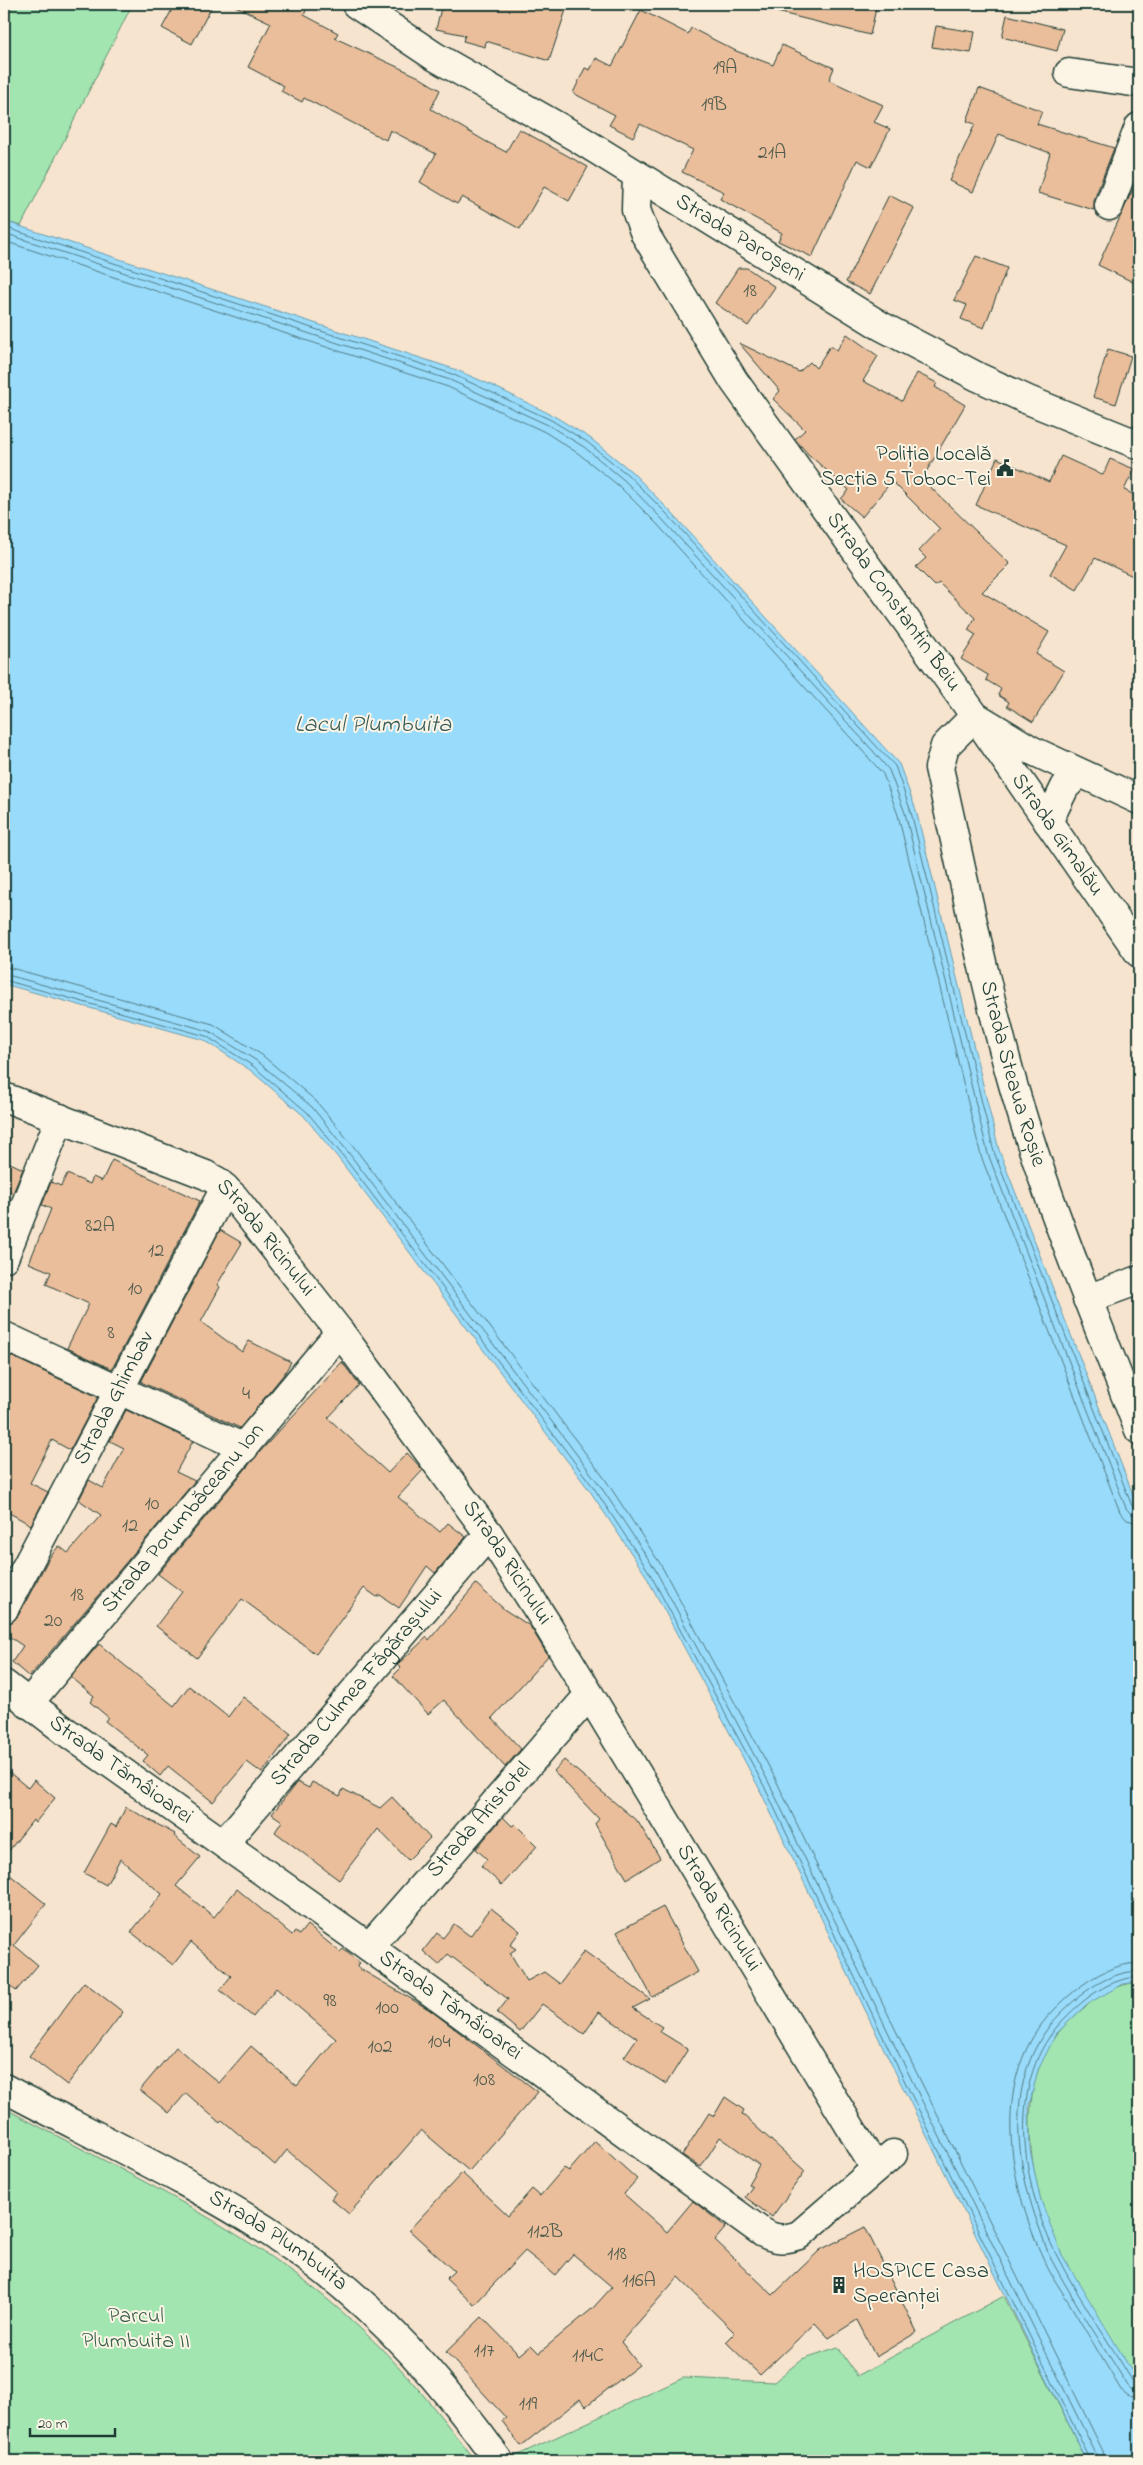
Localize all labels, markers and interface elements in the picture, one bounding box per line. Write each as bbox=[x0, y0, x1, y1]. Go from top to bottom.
house number: 19A bbox=[713, 54, 737, 83]
house number: 19B bbox=[701, 91, 727, 120]
house number: 21A bbox=[758, 139, 786, 168]
street label: Strada Paroșeni bbox=[669, 186, 811, 291]
house number: 18 bbox=[743, 277, 757, 306]
place label: Poliția Locală Secția 5 Toboc-Tei bbox=[820, 439, 991, 496]
public building icon: Poliția Locală Secția 5 Toboc-Tei bbox=[995, 458, 1015, 478]
street label: Strada Constantin Beiu bbox=[817, 506, 969, 699]
water label: Lacul Plumbuita bbox=[295, 708, 452, 743]
street label: Strada Gimalău bbox=[1003, 767, 1111, 903]
street label: Strada Steaua Roșie bbox=[971, 978, 1054, 1171]
street label: Strada Ricinului bbox=[208, 1172, 323, 1304]
house number: 82A bbox=[85, 1212, 115, 1241]
house number: 12 bbox=[148, 1237, 164, 1266]
house number: 10 bbox=[128, 1275, 143, 1304]
house number: 8 bbox=[107, 1319, 115, 1348]
street label: Strada Ghimbav bbox=[66, 1325, 163, 1471]
house number: 4 bbox=[242, 1380, 250, 1409]
street label: Strada Porumbăceanu Ion bbox=[94, 1416, 273, 1621]
house number: 10 bbox=[145, 1490, 160, 1519]
street label: Strada Ricinului bbox=[454, 1494, 560, 1632]
house number: 12 bbox=[122, 1512, 138, 1541]
house number: 18 bbox=[70, 1581, 84, 1610]
street label: Strada Culmea Făgărașului bbox=[263, 1582, 451, 1794]
house number: 20 bbox=[44, 1607, 63, 1636]
street label: Strada Tămâioarei bbox=[41, 1708, 199, 1833]
street label: Strada Aristotel bbox=[420, 1755, 539, 1886]
street label: Strada Ricinului bbox=[668, 1838, 769, 1978]
street label: Strada Tămâioarei bbox=[372, 1943, 528, 2069]
house number: 98 bbox=[323, 1987, 337, 2016]
house number: 100 bbox=[375, 1994, 399, 2023]
house number: 104 bbox=[427, 2028, 451, 2057]
house number: 102 bbox=[368, 2033, 393, 2062]
house number: 108 bbox=[473, 2066, 495, 2095]
street label: Strada Plumbuita bbox=[202, 2182, 354, 2299]
house number: 112B bbox=[527, 2218, 563, 2247]
house number: 118 bbox=[607, 2240, 627, 2269]
place label: HOSPICE Casa Speranței bbox=[853, 2256, 989, 2313]
house number: 116A bbox=[622, 2267, 656, 2296]
building icon: HOSPICE Casa Speranței bbox=[829, 2275, 849, 2295]
park label: Parcul Plumbuita II bbox=[82, 2301, 190, 2358]
house number: 117 bbox=[474, 2337, 494, 2366]
house number: 114C bbox=[572, 2342, 604, 2371]
house number: 119 bbox=[519, 2390, 537, 2419]
scale bar bbox=[30, 2405, 115, 2437]
text: 20 m bbox=[38, 2413, 68, 2435]

